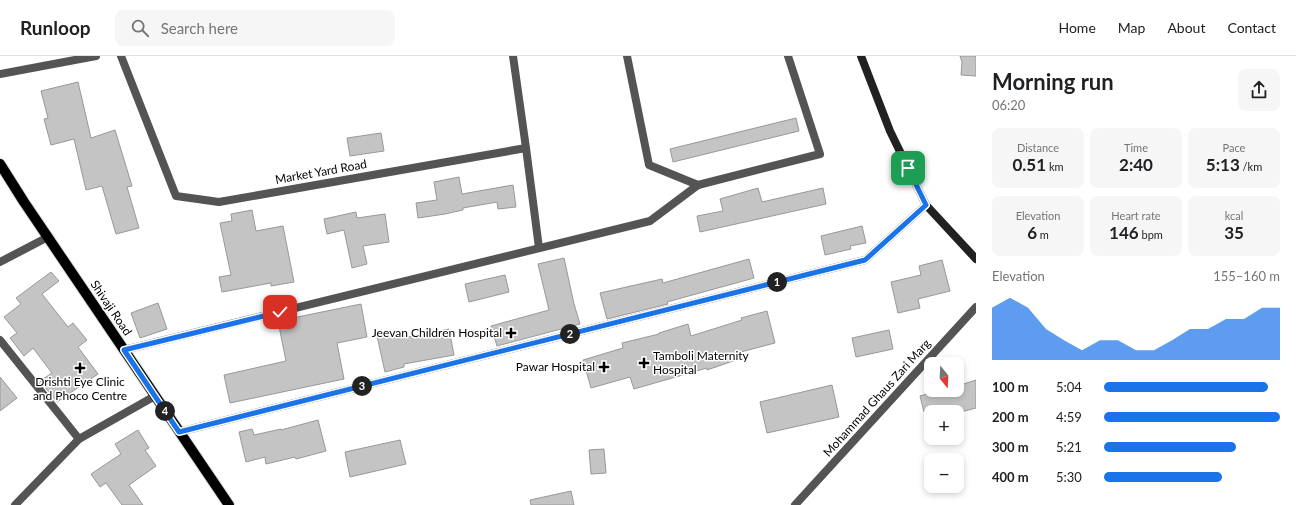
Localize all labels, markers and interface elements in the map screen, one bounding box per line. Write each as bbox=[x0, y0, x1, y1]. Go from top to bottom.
search box bbox=[115, 10, 395, 46]
text: Runloop bbox=[20, 16, 91, 39]
icon: search bbox=[129, 17, 151, 39]
text: Search here bbox=[161, 19, 238, 37]
text: Home bbox=[1058, 19, 1096, 36]
text: Map bbox=[1118, 19, 1145, 36]
text: About bbox=[1167, 19, 1205, 36]
text: Contact bbox=[1227, 19, 1276, 36]
text: Morning run bbox=[992, 68, 1114, 95]
button: share bbox=[1238, 69, 1280, 111]
text: 06:20 bbox=[992, 97, 1025, 113]
text: Distance bbox=[1017, 141, 1059, 154]
text: Time bbox=[1124, 141, 1148, 154]
text: Pace bbox=[1223, 141, 1245, 154]
pin bbox=[891, 151, 925, 185]
text: 0.51 bbox=[1012, 154, 1046, 175]
text: 2:40 bbox=[1119, 154, 1153, 175]
text: 5:13 bbox=[1206, 154, 1240, 175]
street label: Market Yard Road bbox=[274, 156, 368, 187]
icon: arrive bbox=[897, 157, 919, 179]
text: km bbox=[1046, 160, 1064, 173]
text: /km bbox=[1240, 160, 1262, 173]
text: Elevation bbox=[1016, 209, 1060, 222]
text: Heart rate bbox=[1111, 209, 1161, 222]
text: kcal bbox=[1225, 209, 1243, 222]
text: 6 bbox=[1027, 222, 1037, 243]
text: 146 bbox=[1109, 222, 1139, 243]
text: 35 bbox=[1224, 222, 1244, 243]
text: m bbox=[1037, 228, 1049, 241]
text: bpm bbox=[1139, 228, 1163, 241]
text: Elevation bbox=[992, 268, 1045, 284]
text: 155–160 m bbox=[1213, 268, 1280, 284]
pin: 1 bbox=[767, 272, 787, 292]
text: 1 bbox=[774, 275, 780, 288]
street label: Shivaji Road bbox=[87, 277, 135, 338]
pin bbox=[263, 295, 297, 329]
icon: check bbox=[269, 301, 291, 323]
pin: 2 bbox=[560, 324, 580, 344]
place label: Jeevan Children Hospital bbox=[372, 325, 502, 340]
marker: Jeevan Children Hospital bbox=[505, 327, 517, 339]
text: 2 bbox=[567, 327, 573, 340]
street label: Mohammad Ghaus Zari Marg bbox=[820, 336, 933, 460]
place label: Tamboli Maternity Hospital bbox=[653, 348, 750, 377]
marker: Tamboli Maternity Hospital bbox=[638, 357, 650, 369]
north arrow bbox=[924, 357, 964, 397]
map controls bbox=[924, 357, 964, 493]
place label: Pawar Hospital bbox=[516, 359, 595, 374]
marker: Pawar Hospital bbox=[598, 361, 610, 373]
marker: Drishti Eye Clinic and Phoco Centre bbox=[74, 362, 86, 374]
place label: Drishti Eye Clinic and Phoco Centre bbox=[33, 374, 127, 403]
pin: 3 bbox=[352, 376, 372, 396]
text: 3 bbox=[359, 379, 365, 392]
text: 100 m bbox=[992, 379, 1029, 395]
text: 5:04 bbox=[1056, 379, 1082, 395]
pin: 4 bbox=[155, 401, 175, 421]
text: 4 bbox=[162, 404, 168, 417]
button: + bbox=[924, 405, 964, 445]
text: 200 m bbox=[992, 409, 1029, 425]
text: 4:59 bbox=[1056, 409, 1082, 425]
text: 300 m bbox=[992, 439, 1029, 455]
text: 5:21 bbox=[1056, 439, 1082, 455]
button: − bbox=[924, 453, 964, 493]
text: 400 m bbox=[992, 469, 1029, 485]
text: 5:30 bbox=[1056, 469, 1082, 485]

